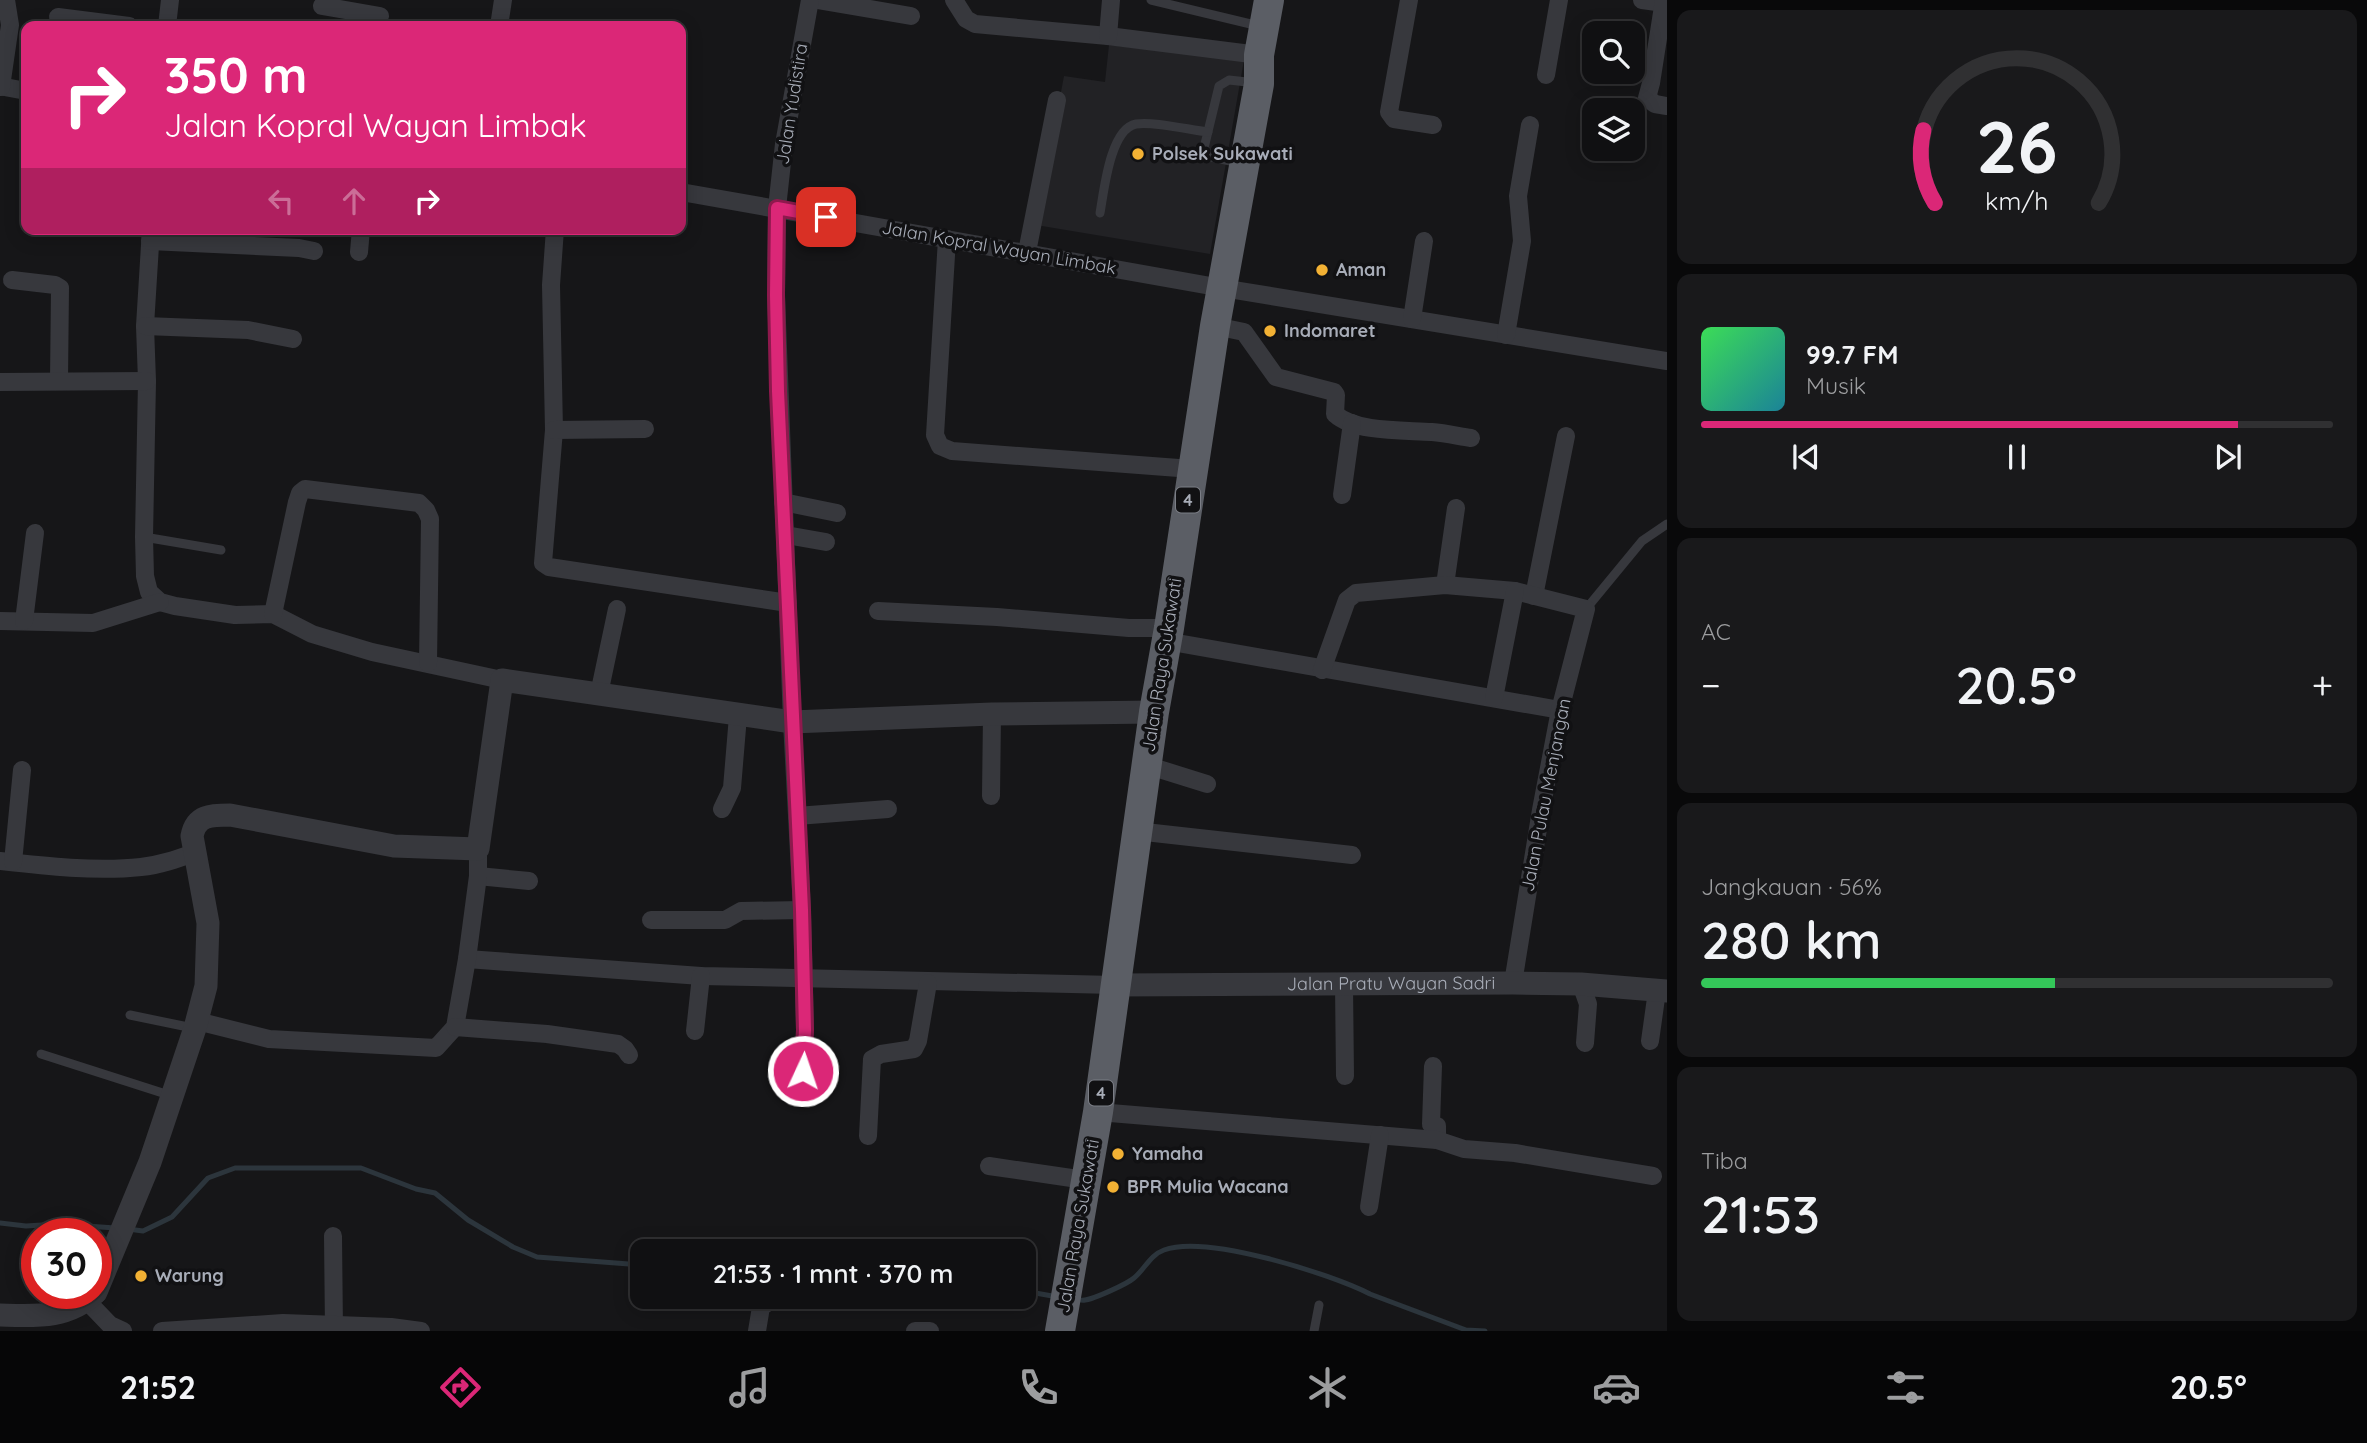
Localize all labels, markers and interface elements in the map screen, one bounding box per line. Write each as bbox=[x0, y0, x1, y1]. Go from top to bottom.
map controls bbox=[1582, 21, 1645, 161]
button: search bbox=[1582, 21, 1645, 84]
street label: Jalan Yudistira bbox=[771, 42, 812, 166]
text: 350 m bbox=[164, 44, 308, 105]
icon: right bbox=[49, 49, 140, 140]
button: layers bbox=[1582, 98, 1645, 161]
text: 26 bbox=[1976, 100, 2058, 191]
text: Jalan Kopral Wayan Limbak bbox=[164, 105, 587, 145]
place label: Polsek Sukawati bbox=[1152, 142, 1293, 165]
marker: Polsek Sukawati bbox=[1130, 146, 1146, 162]
icon: left bbox=[262, 182, 300, 220]
icon: ahead bbox=[335, 182, 373, 220]
icon: right bbox=[408, 182, 446, 220]
text: km/h bbox=[1985, 185, 2049, 216]
pin bbox=[796, 187, 856, 247]
icon: arrive bbox=[807, 198, 845, 236]
street label: Jalan Kopral Wayan Limbak bbox=[880, 216, 1118, 279]
place label: Aman bbox=[1336, 258, 1386, 281]
marker: Aman bbox=[1314, 262, 1330, 278]
place label: Indomaret bbox=[1284, 319, 1376, 342]
marker: Indomaret bbox=[1262, 323, 1278, 339]
text: 99.7 FM bbox=[1806, 338, 1898, 371]
text: Musik bbox=[1806, 371, 1866, 400]
icon: previous bbox=[1787, 438, 1825, 476]
icon: pause bbox=[1998, 438, 2036, 476]
icon: next bbox=[2209, 438, 2247, 476]
road number: 4 bbox=[1176, 488, 1200, 512]
street label: Jalan Raya Sukawati bbox=[1136, 576, 1187, 754]
text: AC bbox=[1701, 617, 1731, 646]
text: 20.5° bbox=[1955, 652, 2077, 717]
text: − bbox=[1701, 661, 1721, 709]
text: + bbox=[2312, 661, 2333, 709]
street label: Jalan Pulau Menjangan bbox=[1515, 696, 1576, 894]
text: Jangkauan · 56% bbox=[1701, 872, 1882, 901]
text: 280 km bbox=[1701, 907, 1882, 972]
street label: Jalan Pratu Wayan Sadri bbox=[1287, 971, 1495, 995]
position arrow bbox=[766, 1034, 840, 1108]
road number: 4 bbox=[1089, 1080, 1113, 1106]
street label: Jalan Raya Sukawati bbox=[1051, 1137, 1104, 1314]
place label: Yamaha bbox=[1132, 1142, 1203, 1165]
marker: Yamaha bbox=[1110, 1146, 1126, 1162]
text: Tiba bbox=[1701, 1146, 1748, 1175]
place label: BPR Mulia Wacana bbox=[1127, 1175, 1289, 1198]
marker: BPR Mulia Wacana bbox=[1105, 1179, 1121, 1195]
text: 21:53 bbox=[1701, 1181, 1820, 1246]
speed limit sign: 30 bbox=[21, 1218, 112, 1309]
text: 21:53 · 1 mnt · 370 m bbox=[713, 1257, 953, 1290]
place label: Warung bbox=[155, 1264, 224, 1287]
marker: Warung bbox=[133, 1268, 149, 1284]
icon: directions bbox=[436, 1363, 485, 1412]
icon: music bbox=[725, 1363, 774, 1412]
icon: phone bbox=[1014, 1363, 1063, 1412]
icon: climate bbox=[1303, 1363, 1352, 1412]
icon: car bbox=[1592, 1363, 1641, 1412]
icon: filters bbox=[1881, 1363, 1930, 1412]
text: 21:52 bbox=[120, 1367, 196, 1407]
text: 20.5° bbox=[2170, 1367, 2247, 1407]

